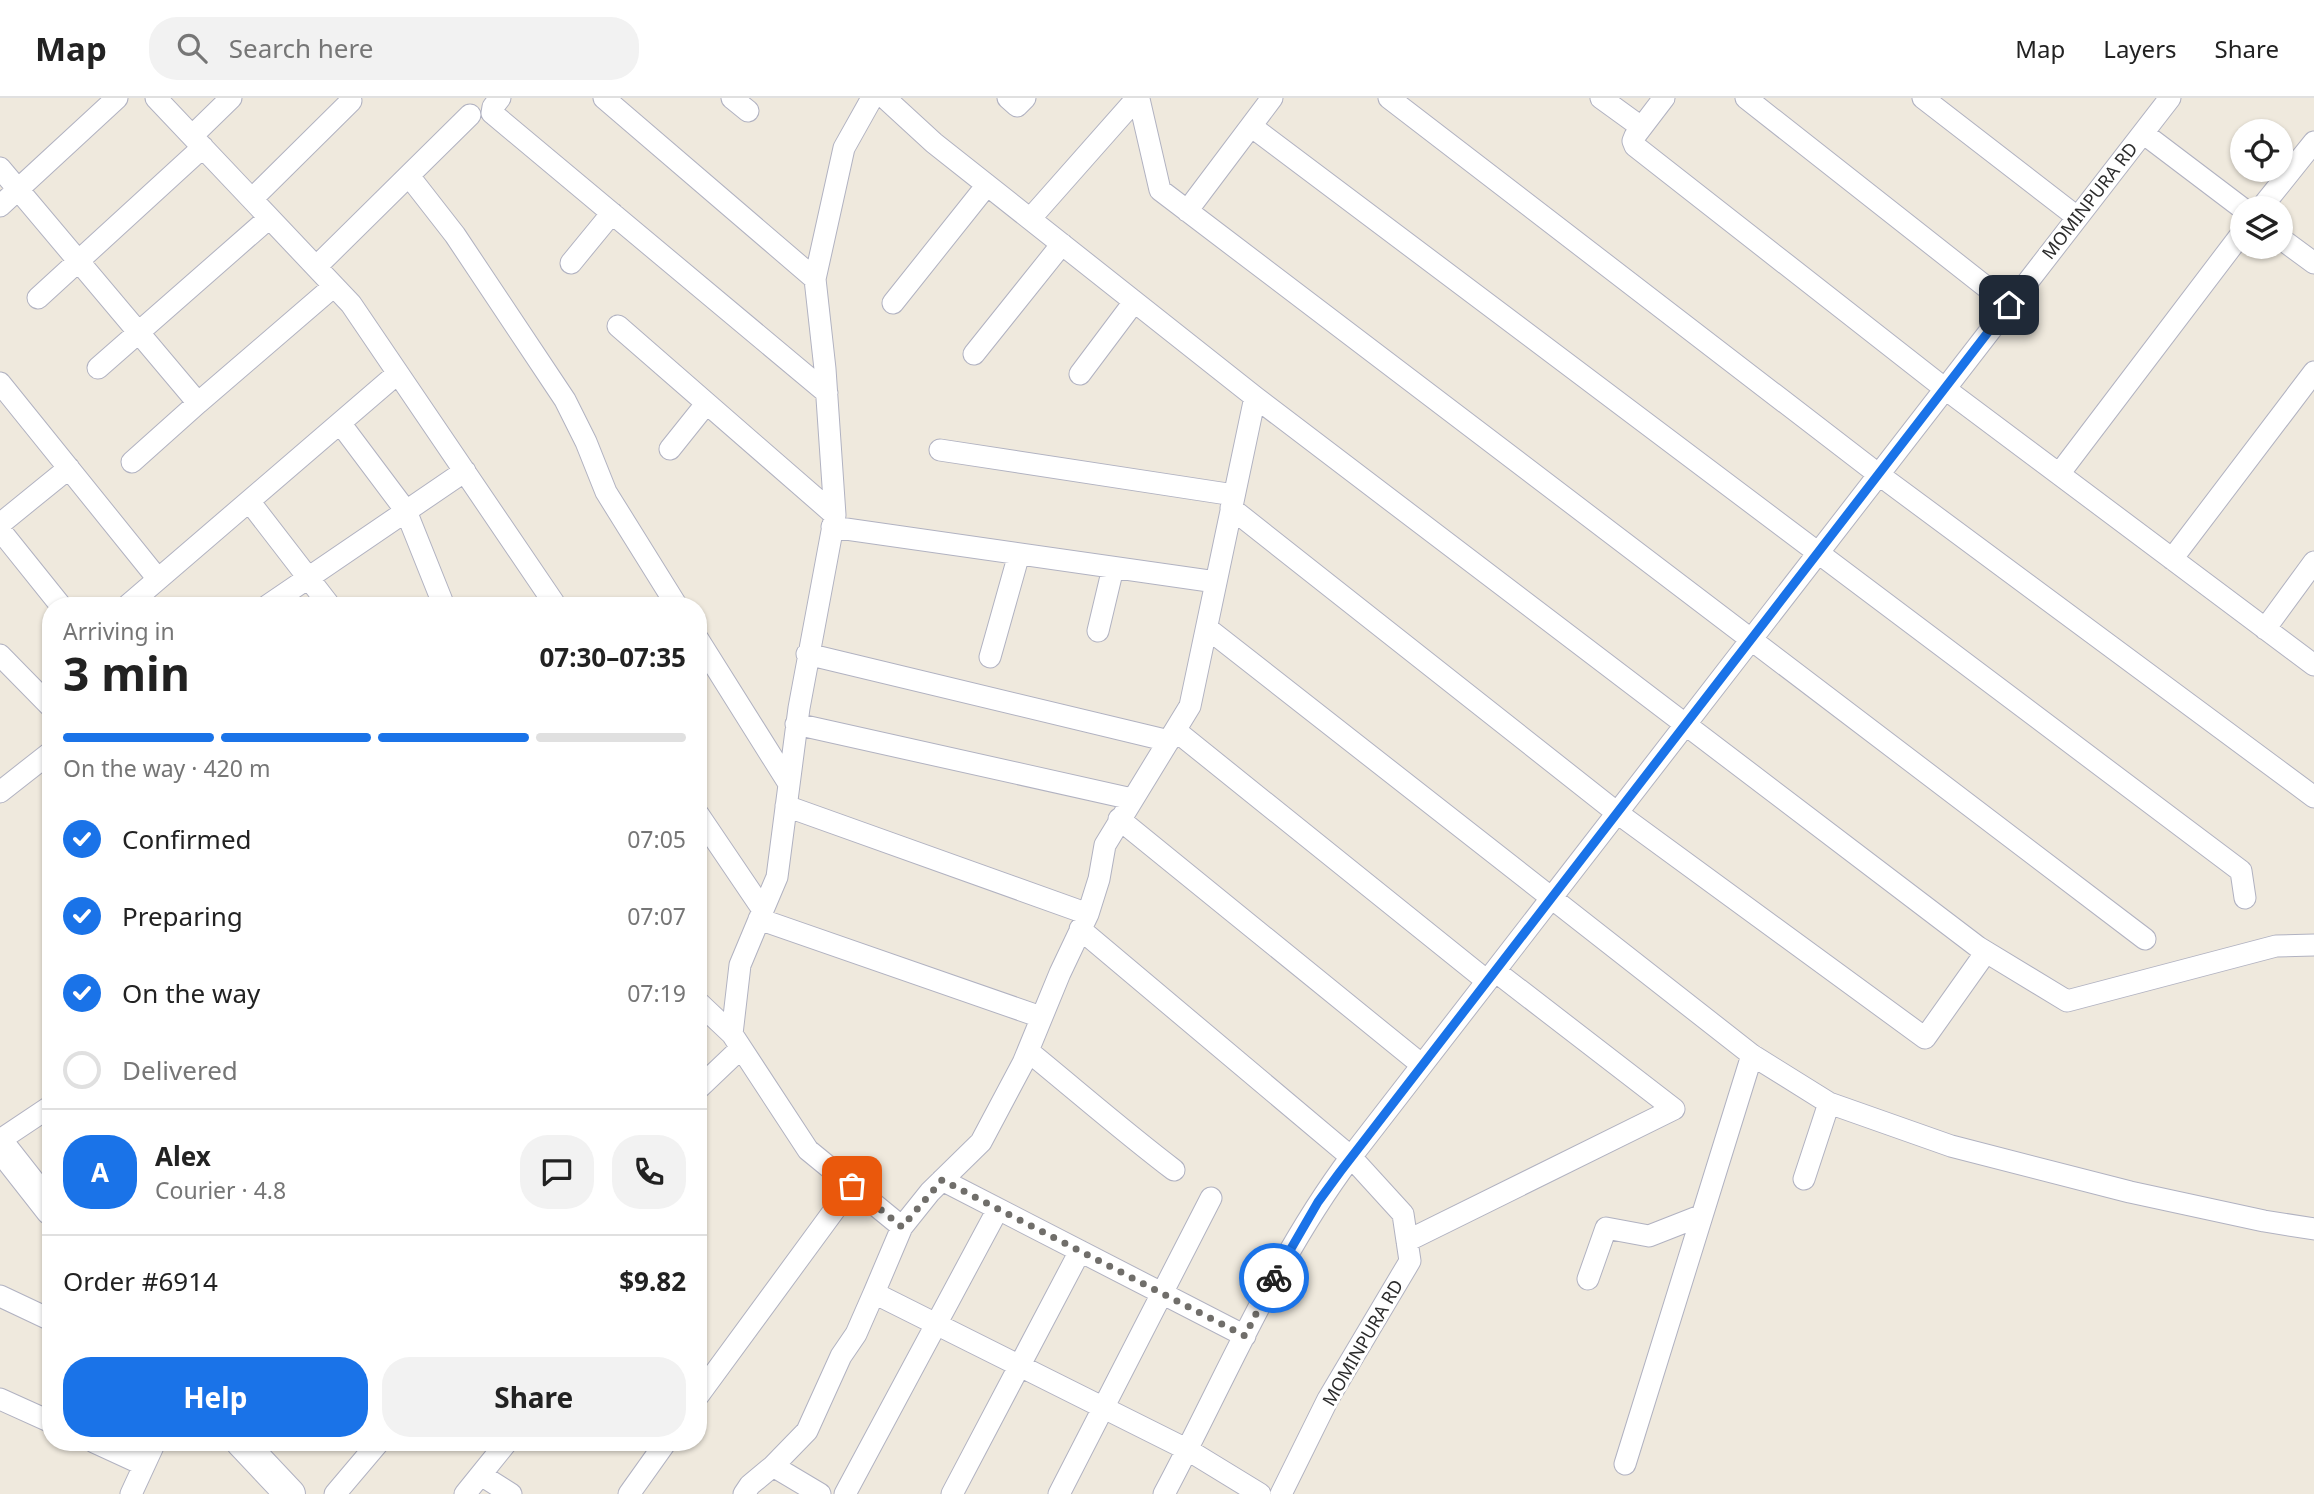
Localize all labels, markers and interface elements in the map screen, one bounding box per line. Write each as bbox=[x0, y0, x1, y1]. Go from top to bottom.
search box bbox=[149, 17, 639, 80]
text: Map bbox=[35, 26, 107, 71]
icon: search bbox=[173, 29, 211, 67]
text: Search here bbox=[229, 30, 373, 66]
text: Map bbox=[2015, 32, 2065, 65]
text: Layers bbox=[2103, 32, 2177, 65]
text: Share bbox=[2215, 32, 2279, 65]
map controls bbox=[2230, 119, 2293, 259]
button: locate bbox=[2230, 119, 2293, 182]
street label: MOMINPURA RD bbox=[2036, 137, 2142, 264]
button: layers bbox=[2230, 196, 2293, 259]
pin bbox=[1979, 275, 2039, 335]
icon: home bbox=[1990, 286, 2028, 324]
text: Arriving in bbox=[63, 615, 175, 647]
text: 07:30–07:35 bbox=[539, 639, 686, 675]
text: 3 min bbox=[63, 642, 190, 704]
text: On the way · 420 m bbox=[63, 752, 270, 784]
icon: check bbox=[63, 820, 101, 858]
text: Confirmed bbox=[122, 821, 252, 857]
text: 07:05 bbox=[627, 823, 686, 855]
icon: check bbox=[63, 897, 101, 935]
text: Preparing bbox=[122, 898, 243, 934]
text: 07:07 bbox=[627, 900, 686, 932]
icon: check bbox=[63, 974, 101, 1012]
text: On the way bbox=[122, 975, 260, 1011]
text: 07:19 bbox=[627, 977, 686, 1009]
text: Delivered bbox=[122, 1052, 238, 1088]
button: chat bbox=[520, 1135, 594, 1209]
button: phone bbox=[612, 1135, 686, 1209]
text: Alex bbox=[155, 1138, 211, 1174]
text: A bbox=[91, 1154, 109, 1190]
pin bbox=[822, 1156, 882, 1216]
icon: bag bbox=[833, 1167, 871, 1205]
text: Courier · 4.8 bbox=[155, 1174, 286, 1206]
courier bbox=[1239, 1243, 1309, 1313]
icon: bike bbox=[1255, 1259, 1293, 1297]
text: Order #6914 bbox=[63, 1263, 218, 1299]
text: $9.82 bbox=[619, 1263, 686, 1299]
street label: MOMINPURA RD bbox=[1316, 1275, 1408, 1410]
button: Help bbox=[63, 1357, 368, 1437]
button: Share bbox=[382, 1357, 686, 1437]

